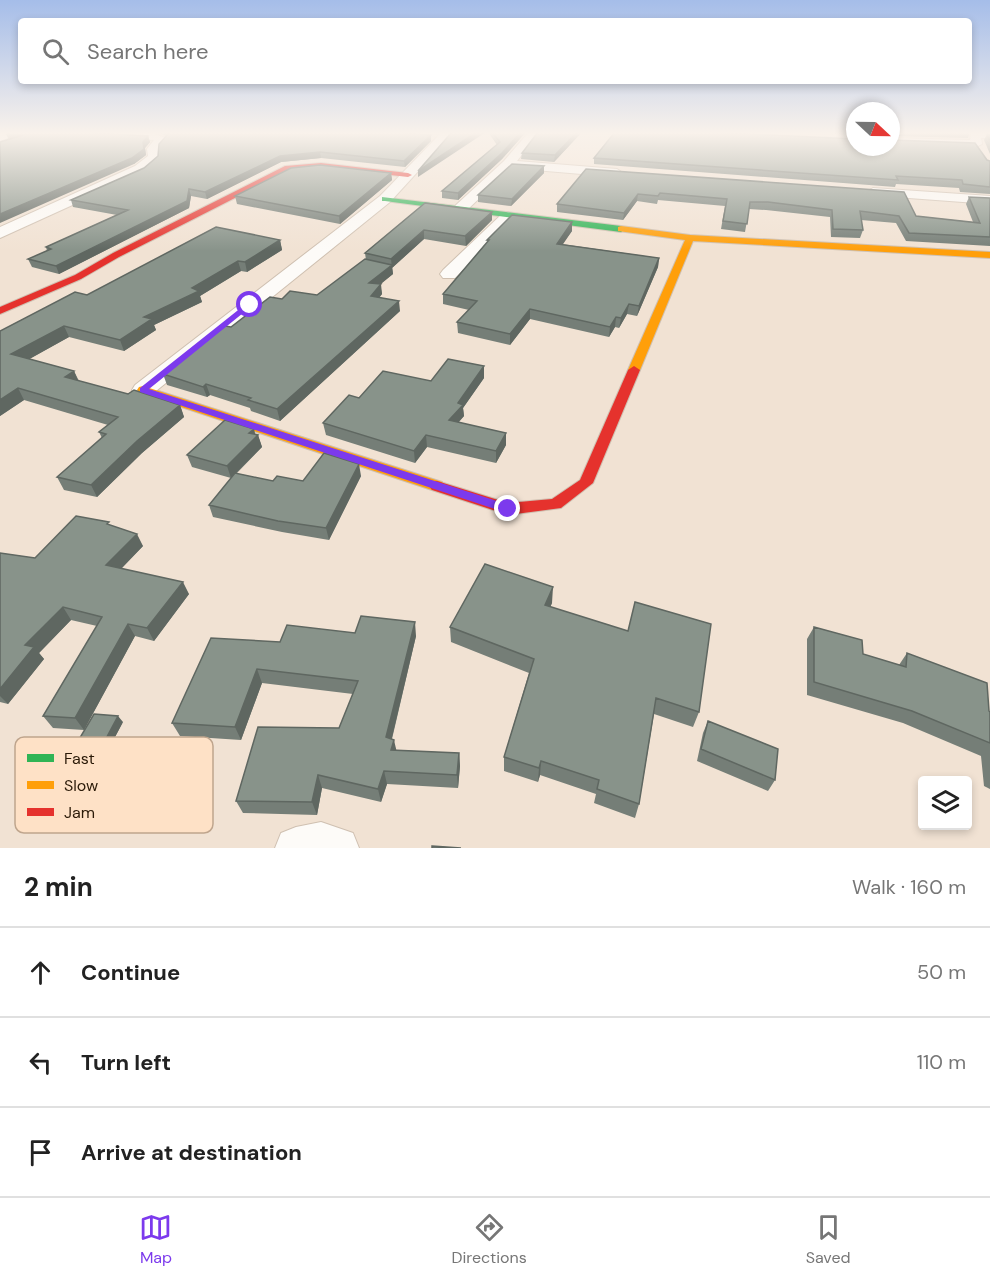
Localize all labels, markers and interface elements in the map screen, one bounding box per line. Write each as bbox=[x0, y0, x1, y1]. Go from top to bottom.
search box bbox=[18, 18, 972, 84]
icon: search bbox=[39, 35, 72, 68]
text: Search here bbox=[87, 37, 208, 66]
north arrow bbox=[846, 102, 900, 156]
route start bbox=[236, 291, 262, 317]
route end bbox=[494, 495, 520, 521]
legend bbox=[15, 737, 213, 833]
text: Fast bbox=[64, 748, 95, 769]
text: Slow bbox=[64, 775, 98, 796]
map controls bbox=[918, 776, 972, 830]
button: layers bbox=[918, 776, 972, 830]
text: Jam bbox=[64, 802, 95, 823]
text: 2 min bbox=[24, 870, 93, 904]
text: Walk · 160 m bbox=[852, 874, 966, 900]
icon: ahead bbox=[24, 956, 57, 989]
text: Continue bbox=[81, 958, 180, 987]
text: 50 m bbox=[917, 959, 966, 985]
icon: left bbox=[24, 1046, 57, 1079]
text: Turn left bbox=[81, 1048, 171, 1077]
text: 110 m bbox=[917, 1049, 966, 1075]
icon: arrive bbox=[24, 1136, 57, 1169]
text: Arrive at destination bbox=[81, 1138, 302, 1167]
tab: Map bbox=[139, 1211, 172, 1268]
tab: Directions bbox=[451, 1211, 527, 1268]
tab: Saved bbox=[806, 1211, 851, 1268]

